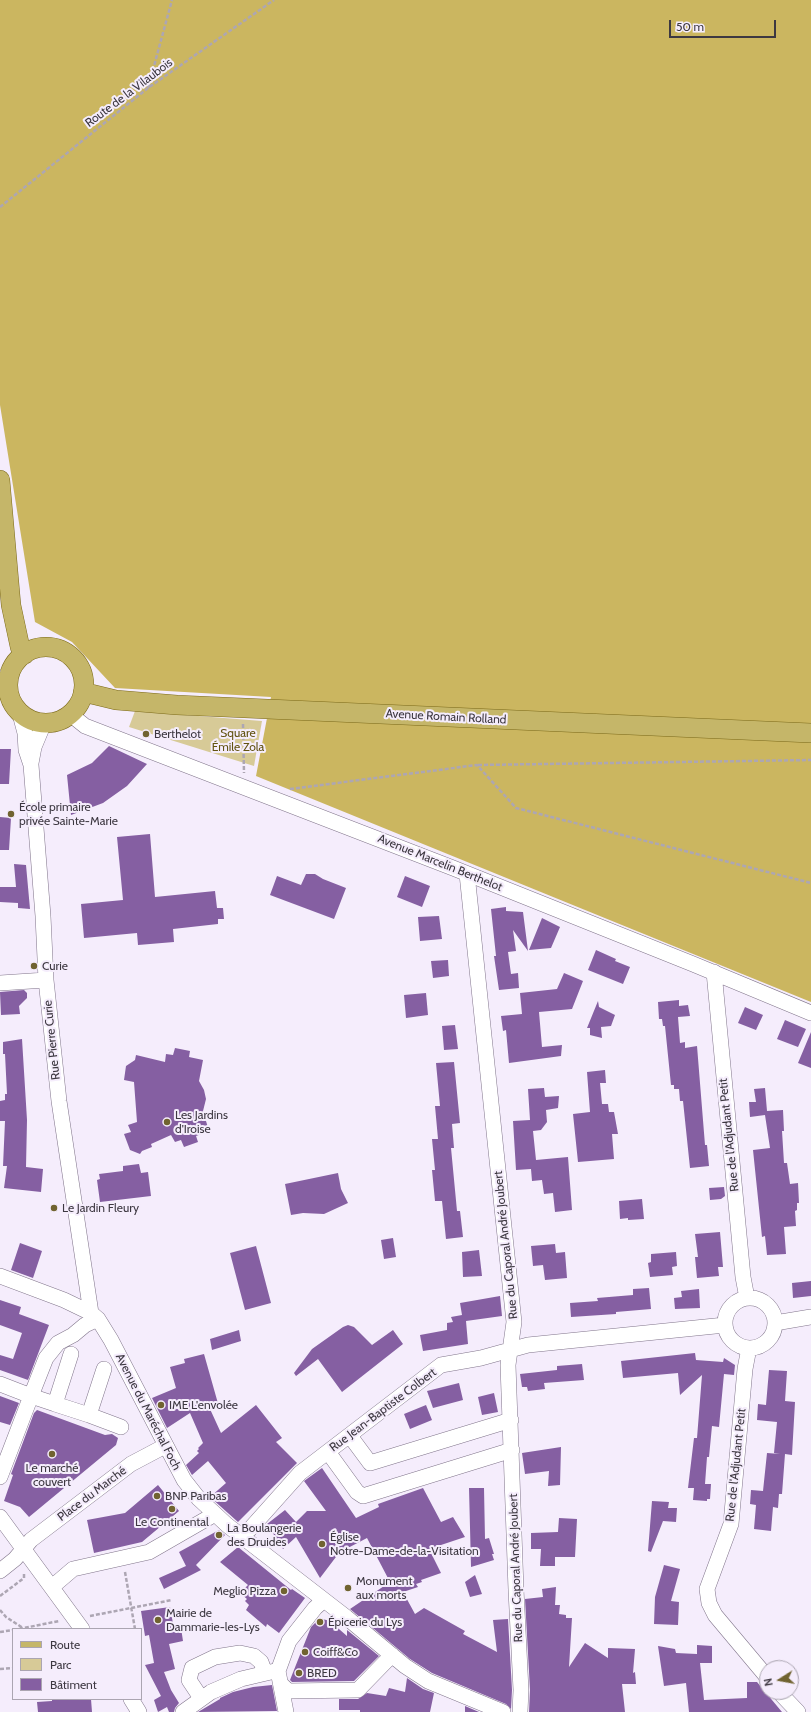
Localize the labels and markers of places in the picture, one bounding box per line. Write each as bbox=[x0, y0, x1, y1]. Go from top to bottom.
place label: Berthelot bbox=[154, 727, 201, 741]
marker: Berthelot bbox=[141, 729, 151, 739]
place label: École primaire privée Sainte-Marie bbox=[19, 800, 118, 828]
marker: École primaire privée Sainte-Marie bbox=[6, 809, 16, 819]
place label: Curie bbox=[42, 959, 68, 973]
marker: Curie bbox=[29, 961, 39, 971]
place label: Les Jardins d'Iroise bbox=[175, 1108, 228, 1136]
marker: Les Jardins d'Iroise bbox=[162, 1117, 172, 1127]
place label: Le Jardin Fleury bbox=[62, 1201, 139, 1215]
marker: Le Jardin Fleury bbox=[49, 1203, 59, 1213]
place label: IME L'envolée bbox=[169, 1398, 238, 1412]
marker: IME L'envolée bbox=[156, 1400, 166, 1410]
marker: Le marché couvert bbox=[47, 1449, 57, 1459]
place label: Le marché couvert bbox=[26, 1461, 78, 1489]
place label: BNP Paribas bbox=[165, 1489, 226, 1503]
marker: BNP Paribas bbox=[152, 1491, 162, 1501]
marker: Le Continental bbox=[167, 1504, 177, 1514]
place label: Le Continental bbox=[135, 1515, 209, 1529]
place label: La Boulangerie des Druides bbox=[227, 1521, 301, 1549]
marker: La Boulangerie des Druides bbox=[214, 1530, 224, 1540]
place label: Église Notre-Dame-de-la-Visitation bbox=[330, 1530, 479, 1558]
marker: Église Notre-Dame-de-la-Visitation bbox=[317, 1539, 327, 1549]
place label: Monument aux morts bbox=[356, 1574, 413, 1602]
marker: Monument aux morts bbox=[343, 1583, 353, 1593]
place label: Meglio Pizza bbox=[213, 1584, 276, 1598]
marker: Meglio Pizza bbox=[279, 1586, 289, 1596]
place label: Mairie de Dammarie-les-Lys bbox=[166, 1606, 260, 1634]
marker: Mairie de Dammarie-les-Lys bbox=[153, 1615, 163, 1625]
place label: Épicerie du Lys bbox=[328, 1615, 402, 1629]
marker: Épicerie du Lys bbox=[315, 1617, 325, 1627]
place label: Coiff&Co bbox=[313, 1645, 358, 1659]
marker: Coiff&Co bbox=[300, 1647, 310, 1657]
place label: BRED bbox=[307, 1666, 337, 1680]
marker: BRED bbox=[294, 1668, 304, 1678]

